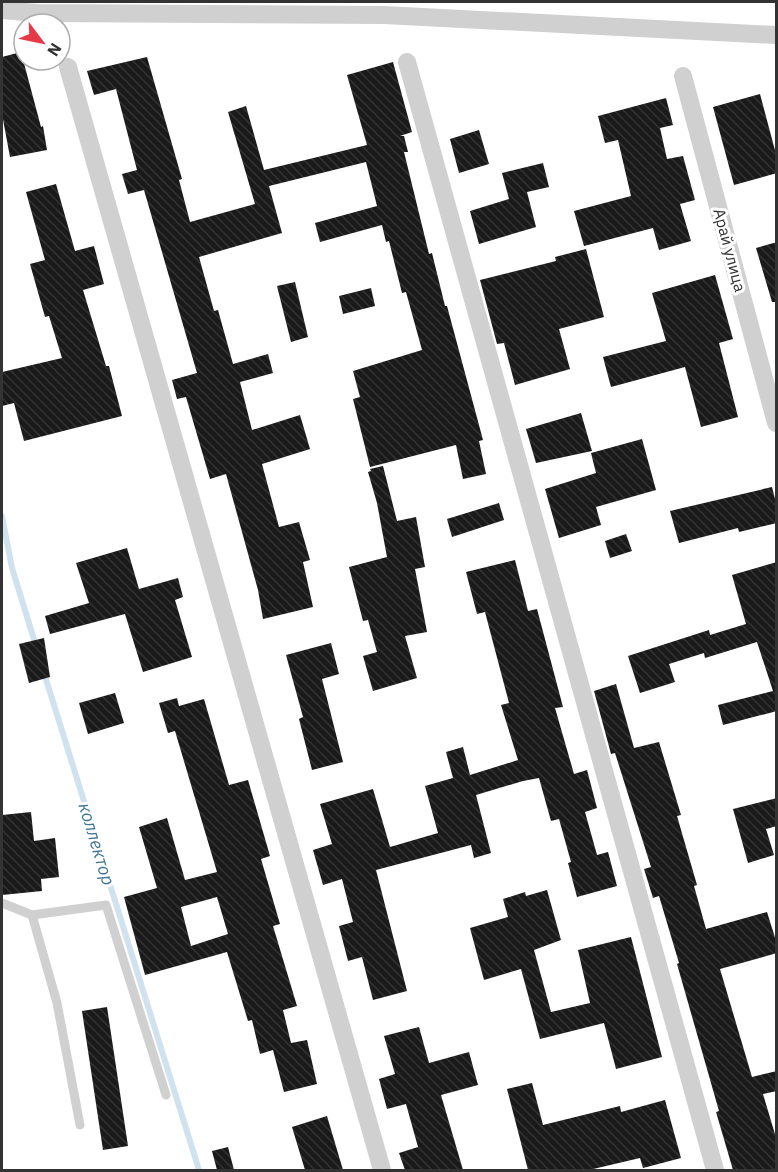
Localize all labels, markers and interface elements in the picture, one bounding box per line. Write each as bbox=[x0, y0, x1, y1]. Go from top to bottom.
north arrow bbox=[12, 12, 72, 72]
text: N bbox=[43, 40, 66, 60]
street label: Арай улица bbox=[709, 206, 751, 294]
water label: коллектор bbox=[74, 800, 120, 888]

